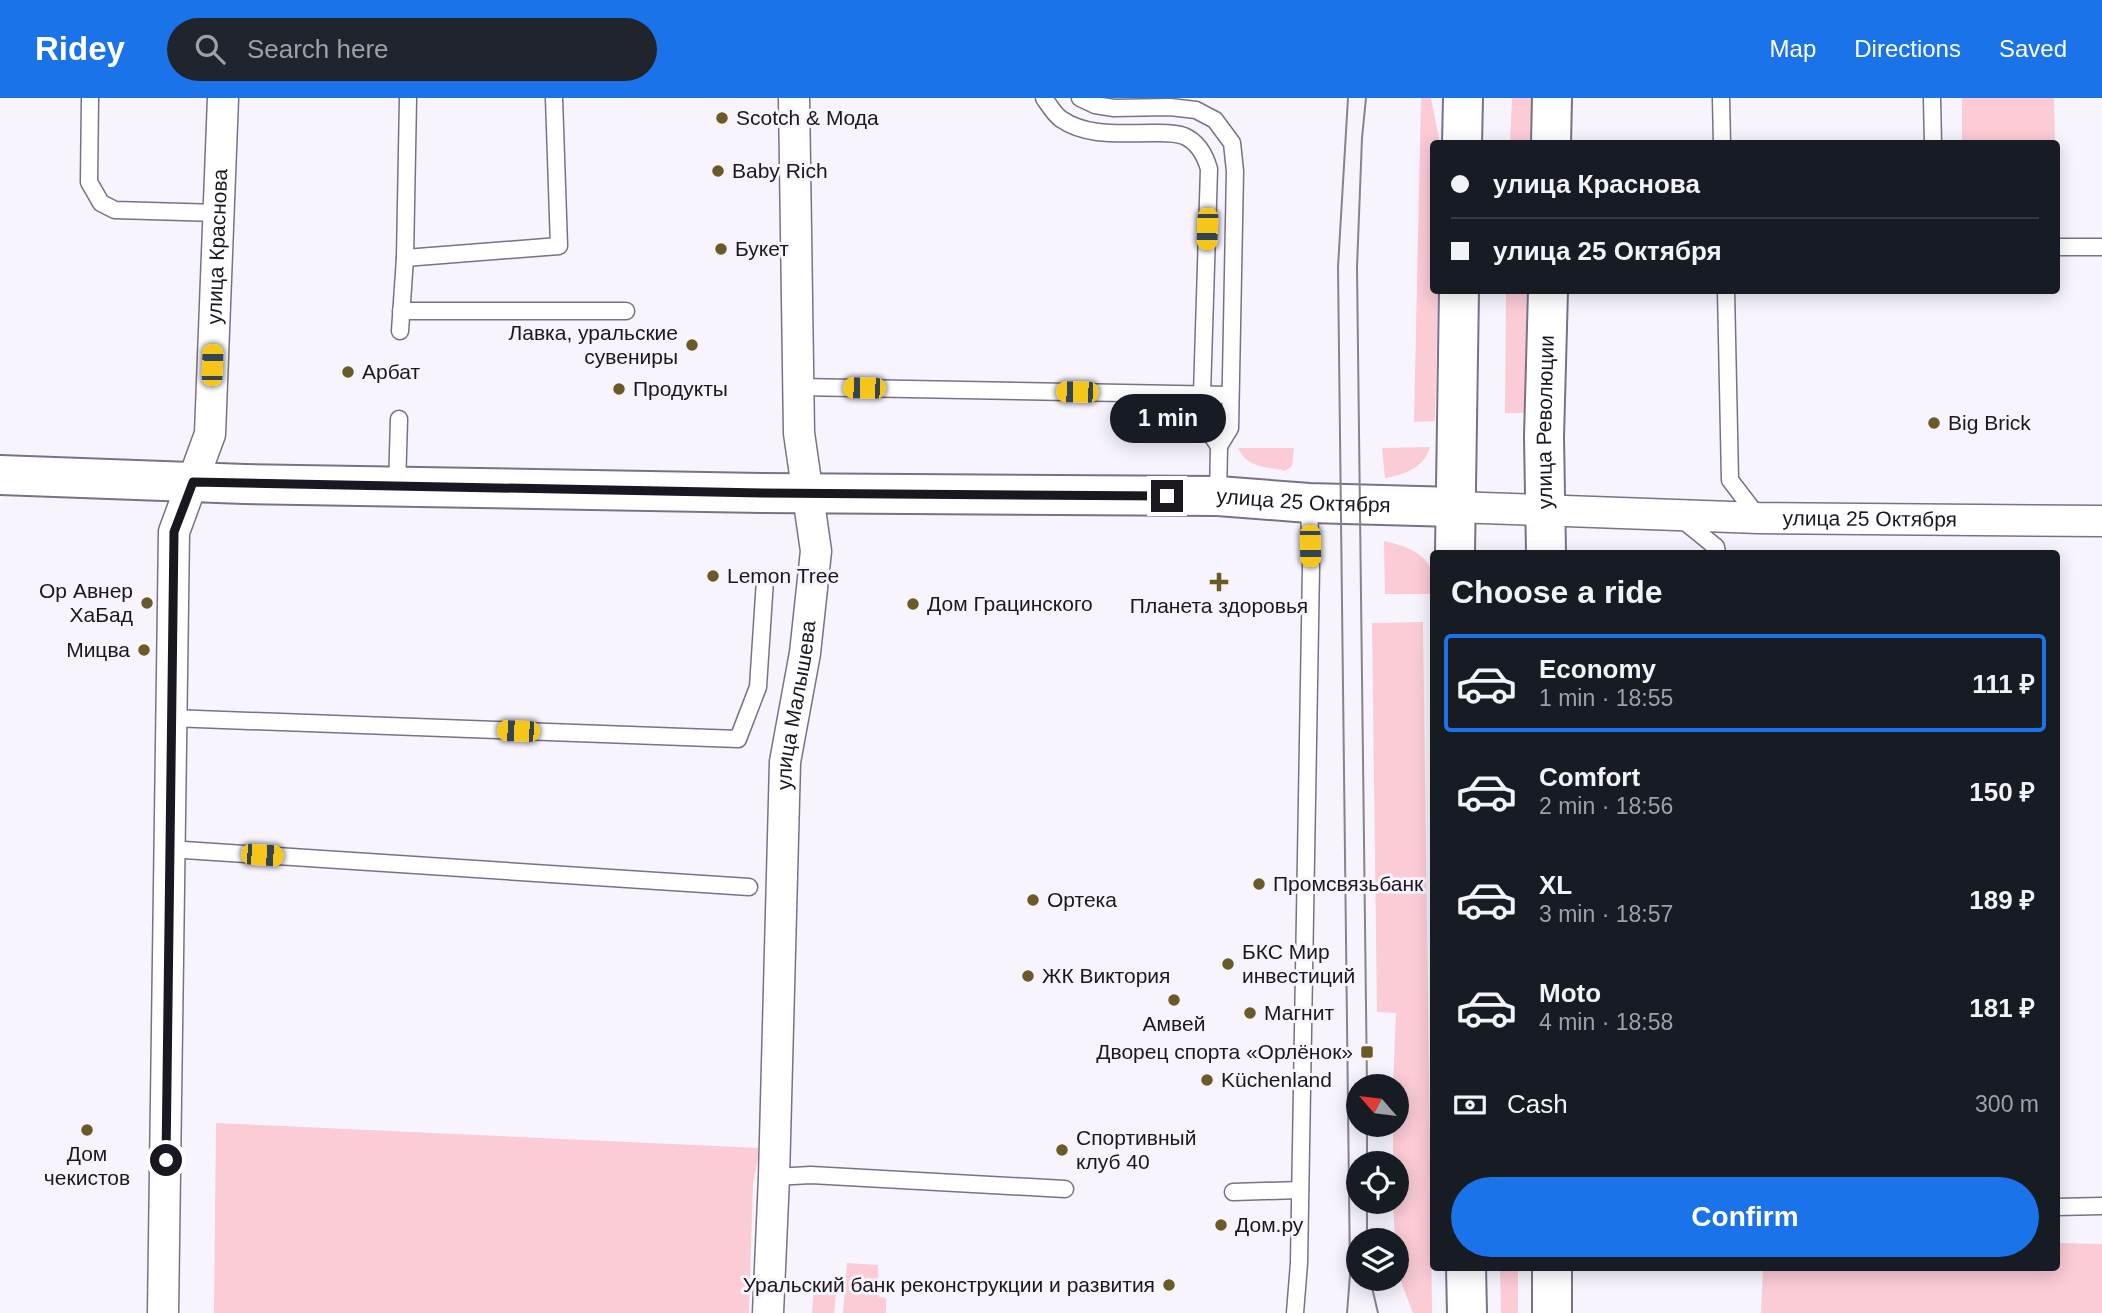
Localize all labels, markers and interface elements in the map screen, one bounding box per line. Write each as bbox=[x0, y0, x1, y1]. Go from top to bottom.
search box bbox=[167, 18, 657, 81]
text: Ridey bbox=[35, 30, 125, 67]
icon: search bbox=[191, 30, 229, 68]
text: Search here bbox=[247, 34, 389, 64]
text: Map bbox=[1770, 35, 1816, 62]
text: Directions bbox=[1854, 35, 1961, 62]
text: Saved bbox=[1999, 35, 2067, 62]
place label: Scotch & Мода bbox=[736, 106, 879, 129]
marker: Scotch & Мода bbox=[714, 110, 730, 126]
place label: Baby Rich bbox=[732, 159, 828, 182]
marker: Baby Rich bbox=[710, 163, 726, 179]
street label: улица Краснова bbox=[202, 168, 231, 325]
text: улица Краснова bbox=[1493, 169, 1700, 199]
car bbox=[1196, 208, 1219, 250]
text: улица 25 Октября bbox=[1493, 236, 1722, 266]
place label: Букет bbox=[735, 237, 789, 260]
marker: Букет bbox=[713, 241, 729, 257]
place label: Лавка, уральские сувениры bbox=[508, 321, 678, 368]
street label: улица Революции bbox=[1532, 335, 1558, 509]
marker: Лавка, уральские сувениры bbox=[684, 337, 700, 353]
car bbox=[201, 344, 224, 386]
place label: Арбат bbox=[362, 360, 420, 383]
marker: Арбат bbox=[340, 364, 356, 380]
place label: Продукты bbox=[633, 377, 728, 400]
car bbox=[843, 377, 886, 399]
marker: Продукты bbox=[611, 381, 627, 397]
car bbox=[1056, 381, 1099, 403]
callout: 1 min bbox=[1109, 394, 1225, 444]
text: 1 min bbox=[1138, 405, 1198, 431]
place label: Big Brick bbox=[1948, 411, 2031, 434]
marker: Big Brick bbox=[1926, 415, 1942, 431]
route end bbox=[1151, 480, 1183, 512]
street label: улица 25 Октября bbox=[1216, 484, 1391, 516]
street label: улица 25 Октября bbox=[1782, 506, 1957, 531]
car bbox=[1300, 525, 1321, 567]
place label: Lemon Tree bbox=[727, 564, 839, 587]
marker: Lemon Tree bbox=[705, 568, 721, 584]
marker: Планета здоровья bbox=[1211, 574, 1227, 590]
text: Choose a ride bbox=[1451, 574, 1663, 610]
place label: Ор Авнер ХаБад bbox=[39, 579, 133, 626]
place label: Дом Грацинского bbox=[927, 592, 1093, 615]
place label: Планета здоровья bbox=[1130, 594, 1308, 617]
marker: Ор Авнер ХаБад bbox=[139, 595, 155, 611]
marker: Дом Грацинского bbox=[905, 596, 921, 612]
street label: улица Малышева bbox=[772, 619, 819, 790]
place label: Мицва bbox=[66, 638, 130, 661]
marker: Мицва bbox=[136, 642, 152, 658]
icon: car bbox=[1455, 652, 1518, 715]
text: Economy bbox=[1539, 654, 1656, 684]
text: 111 ₽ bbox=[1972, 669, 2035, 699]
text: 1 min · 18:55 bbox=[1539, 685, 1673, 711]
car bbox=[497, 720, 540, 742]
icon: car bbox=[1455, 760, 1518, 823]
text: Comfort bbox=[1539, 762, 1640, 792]
text: 150 ₽ bbox=[1969, 777, 2035, 807]
text: 2 min · 18:56 bbox=[1539, 793, 1673, 819]
car bbox=[241, 843, 284, 867]
icon: car bbox=[1455, 868, 1518, 931]
text: XL bbox=[1539, 870, 1572, 900]
place label: Промсвязьбанк bbox=[1273, 872, 1424, 895]
marker: Промсвязьбанк bbox=[1251, 876, 1267, 892]
text: 189 ₽ bbox=[1969, 885, 2035, 915]
place label: Ортека bbox=[1047, 888, 1117, 911]
marker: Ортека bbox=[1025, 892, 1041, 908]
text: 3 min · 18:57 bbox=[1539, 901, 1673, 927]
place label: БКС Мир инвестиций bbox=[1242, 940, 1355, 987]
marker: БКС Мир инвестиций bbox=[1220, 956, 1236, 972]
place label: ЖК Виктория bbox=[1042, 964, 1170, 987]
marker: ЖК Виктория bbox=[1020, 968, 1036, 984]
icon: car bbox=[1455, 976, 1518, 1039]
text: Moto bbox=[1539, 978, 1601, 1008]
marker: Амвей bbox=[1166, 992, 1182, 1008]
text: 181 ₽ bbox=[1969, 993, 2035, 1023]
place label: Магнит bbox=[1264, 1001, 1334, 1024]
marker: Магнит bbox=[1242, 1005, 1258, 1021]
text: 4 min · 18:58 bbox=[1539, 1009, 1673, 1035]
place label: Амвей bbox=[1143, 1012, 1205, 1035]
place label: Дворец спорта «Орлёнок» bbox=[1096, 1040, 1353, 1063]
marker: Дворец спорта «Орлёнок» bbox=[1359, 1044, 1375, 1060]
place label: Küchenland bbox=[1221, 1068, 1332, 1091]
marker: Küchenland bbox=[1199, 1072, 1215, 1088]
north arrow bbox=[1346, 1074, 1409, 1138]
map controls bbox=[1346, 1074, 1409, 1291]
icon: cash bbox=[1451, 1086, 1489, 1124]
text: Cash bbox=[1507, 1089, 1568, 1119]
text: 300 m bbox=[1975, 1091, 2039, 1117]
marker: Дом чекистов bbox=[79, 1122, 95, 1138]
place label: Спортивный клуб 40 bbox=[1076, 1126, 1196, 1173]
place label: Дом чекистов bbox=[44, 1142, 130, 1189]
marker: Спортивный клуб 40 bbox=[1054, 1142, 1070, 1158]
route start bbox=[150, 1144, 182, 1176]
button: locate bbox=[1346, 1151, 1409, 1214]
button: Confirm bbox=[1451, 1177, 2039, 1257]
place label: Дом.ру bbox=[1235, 1213, 1304, 1236]
marker: Дом.ру bbox=[1213, 1217, 1229, 1233]
button: layers bbox=[1346, 1228, 1409, 1291]
place label: Уральский банк реконструкции и развития bbox=[743, 1273, 1155, 1296]
marker: Уральский банк реконструкции и развития bbox=[1161, 1277, 1177, 1293]

